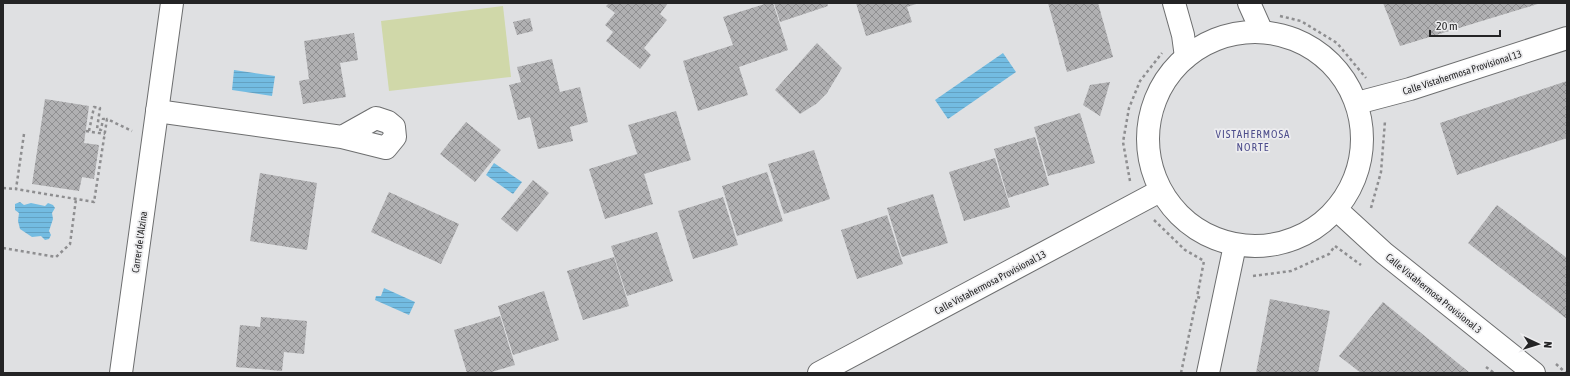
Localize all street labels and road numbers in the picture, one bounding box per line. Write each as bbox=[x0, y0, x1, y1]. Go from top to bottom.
street label: Calle Vistahermosa Provisional 13 bbox=[1401, 48, 1523, 97]
street label: Carrer de l'Alzina bbox=[130, 210, 149, 273]
street label: Calle Vistahermosa Provisional 13 bbox=[933, 248, 1048, 317]
street label: Calle Vistahermosa Provisional 3 bbox=[1384, 251, 1484, 336]

